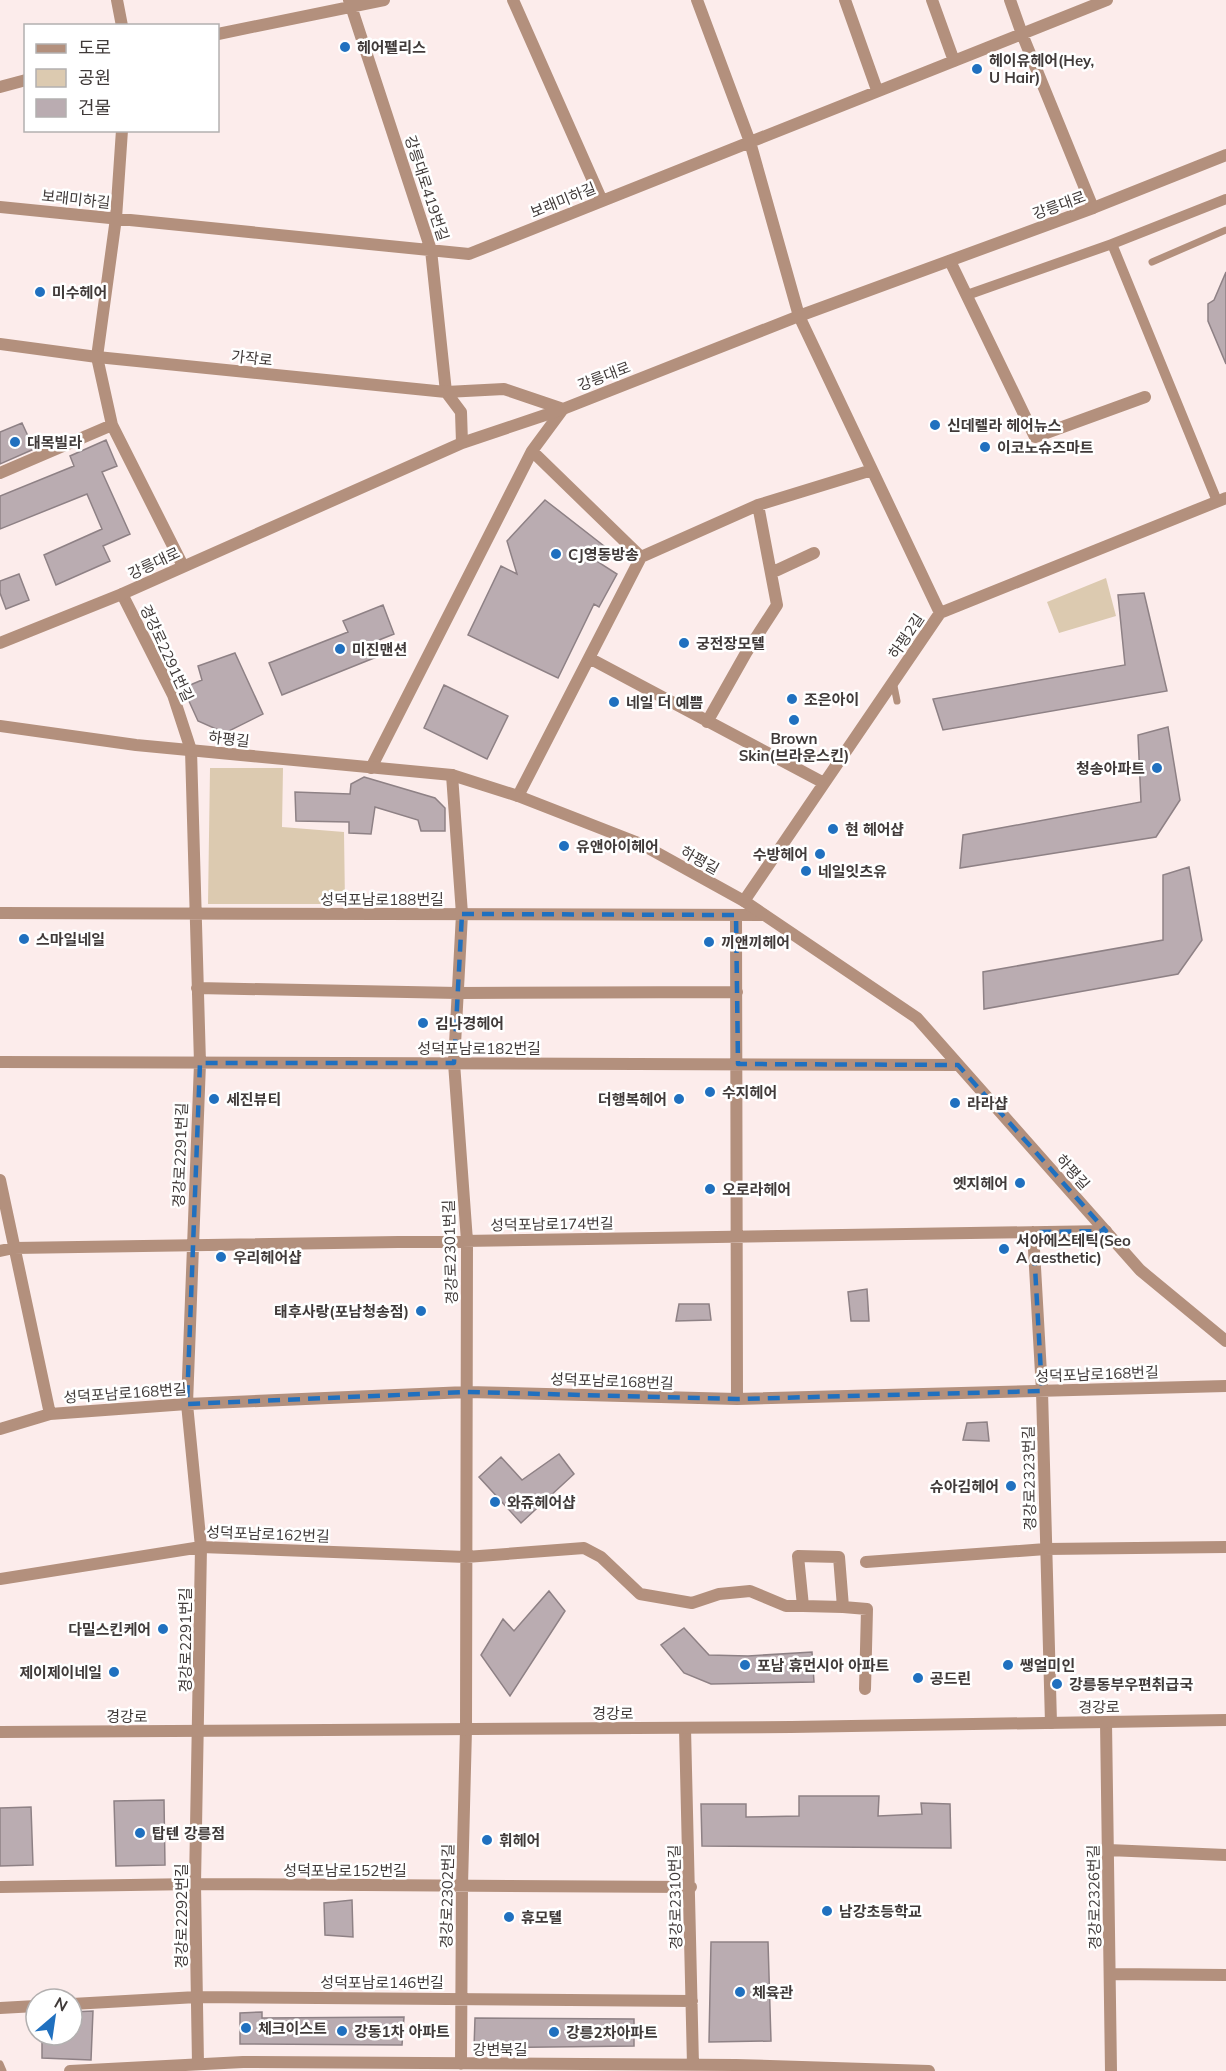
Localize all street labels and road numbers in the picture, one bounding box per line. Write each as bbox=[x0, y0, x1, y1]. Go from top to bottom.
street label: 강릉대로419번길 bbox=[401, 133, 453, 243]
street label: 보래미하길 bbox=[527, 178, 599, 222]
street label: 보래미하길 bbox=[41, 186, 111, 212]
street label: 강릉대로 bbox=[1030, 187, 1088, 223]
street label: 가작로 bbox=[230, 346, 274, 370]
street label: 강릉대로 bbox=[575, 357, 633, 395]
street label: 강릉대로 bbox=[125, 543, 183, 583]
street label: 경강로2291번길 bbox=[136, 601, 198, 705]
street label: 하평2길 bbox=[884, 610, 928, 662]
street label: 하평길 bbox=[207, 727, 251, 751]
street label: 하평길 bbox=[677, 842, 723, 878]
street label: 성덕포남로188번길 bbox=[320, 890, 444, 909]
street label: 성덕포남로182번길 bbox=[417, 1039, 541, 1058]
street label: 경강로2291번길 bbox=[169, 1102, 191, 1208]
street label: 하평길 bbox=[1052, 1150, 1094, 1194]
street label: 경강로2301번길 bbox=[439, 1199, 461, 1305]
street label: 성덕포남로174번길 bbox=[490, 1213, 614, 1235]
street label: 성덕포남로168번길 bbox=[1035, 1362, 1159, 1386]
street label: 성덕포남로168번길 bbox=[550, 1369, 674, 1393]
street label: 성덕포남로168번길 bbox=[63, 1379, 187, 1407]
street label: 경강로2323번길 bbox=[1019, 1425, 1039, 1531]
street label: 성덕포남로162번길 bbox=[206, 1522, 330, 1546]
street label: 경강로2291번길 bbox=[176, 1587, 195, 1693]
street label: 경강로 bbox=[1078, 1697, 1120, 1717]
street label: 경강로 bbox=[592, 1704, 634, 1723]
street label: 경강로 bbox=[106, 1707, 148, 1726]
street label: 경강로2302번길 bbox=[437, 1843, 457, 1949]
street label: 경강로2310번길 bbox=[665, 1844, 685, 1950]
street label: 경강로2326번길 bbox=[1084, 1844, 1104, 1950]
street label: 성덕포남로152번길 bbox=[283, 1861, 407, 1880]
street label: 경강로2292번길 bbox=[172, 1863, 191, 1969]
street label: 성덕포남로146번길 bbox=[320, 1973, 444, 1992]
street label: 강변북길 bbox=[472, 2040, 528, 2059]

